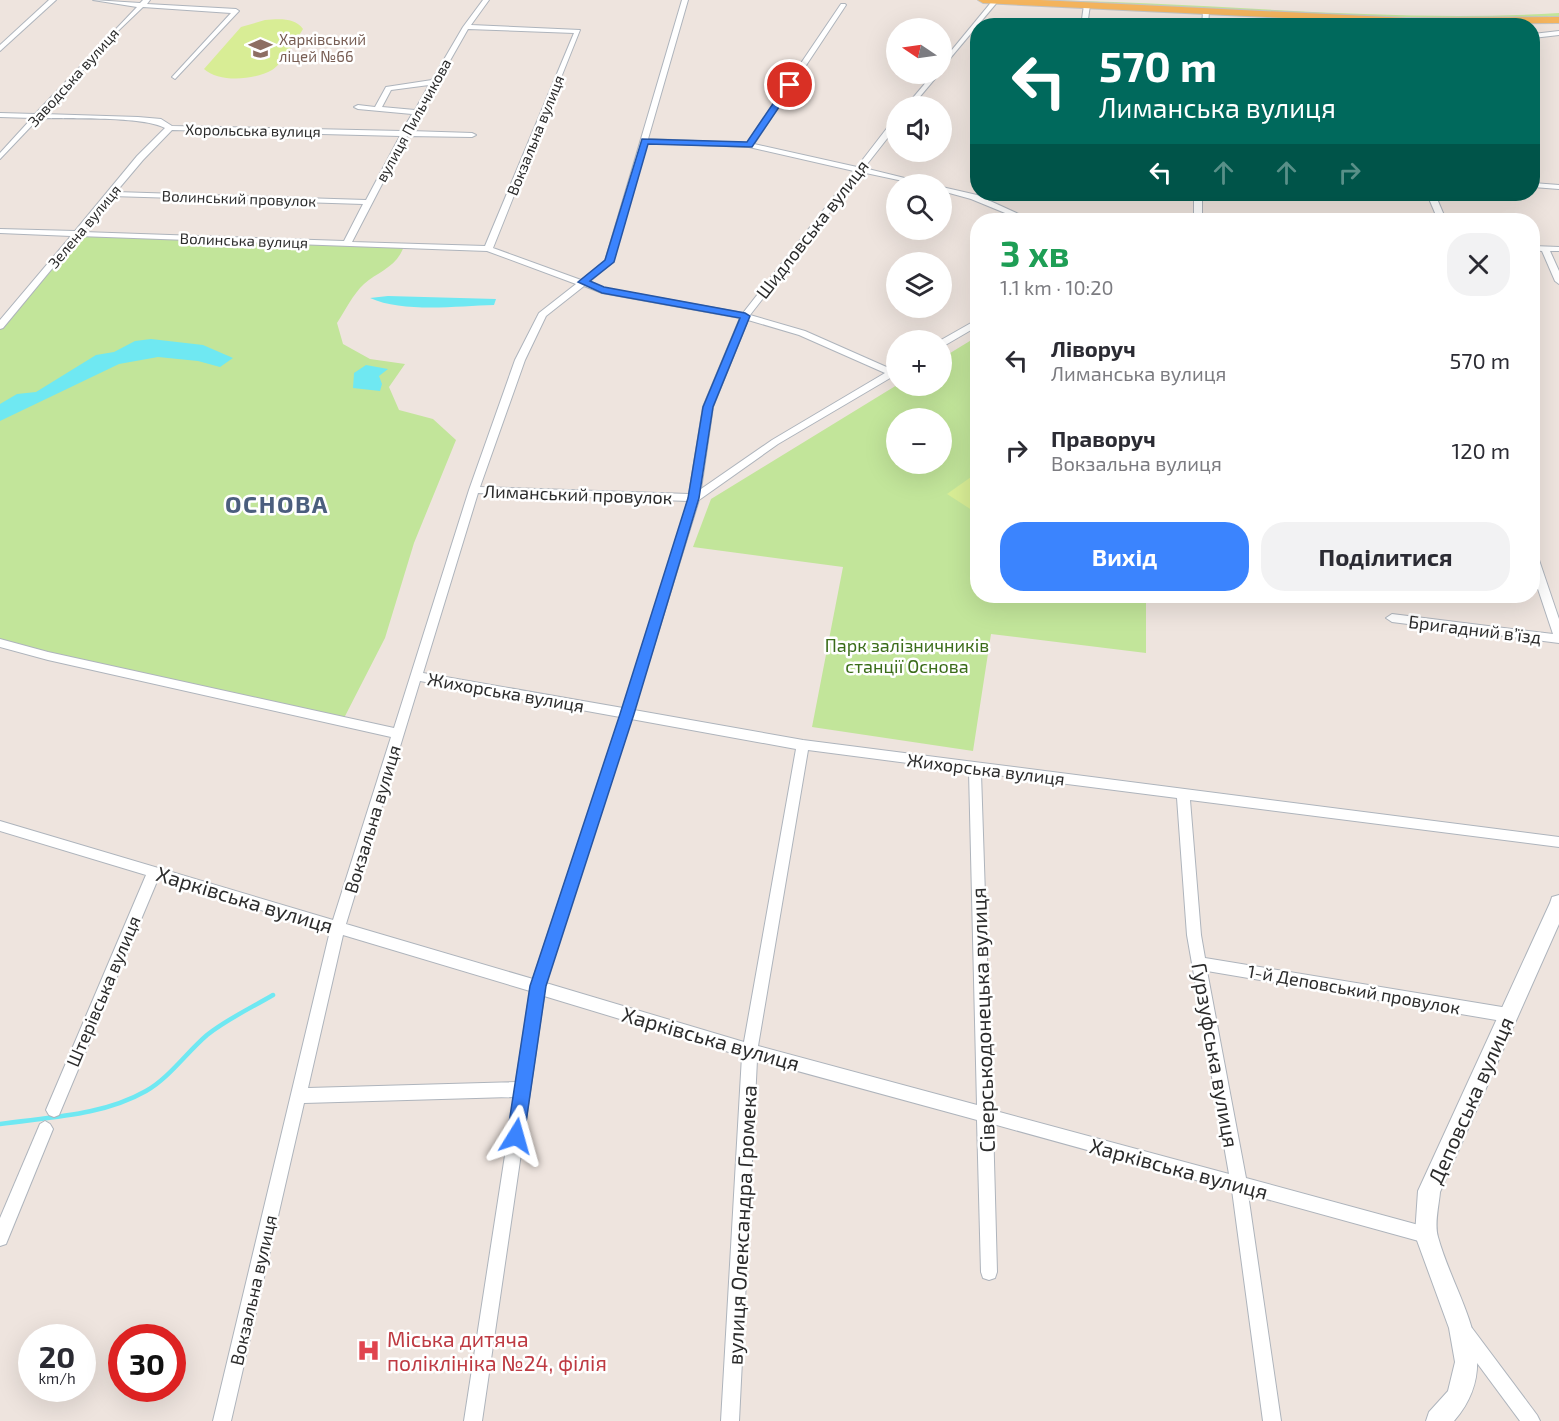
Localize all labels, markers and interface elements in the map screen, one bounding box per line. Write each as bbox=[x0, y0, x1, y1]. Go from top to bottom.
north arrow bbox=[886, 18, 952, 84]
map controls bbox=[886, 18, 952, 474]
street label: Заводська вулиця bbox=[24, 24, 123, 131]
place label: Харківський ліцей №66 bbox=[279, 30, 366, 65]
school or university icon: Харківський ліцей №66 bbox=[248, 35, 274, 61]
text: 570 m bbox=[1099, 40, 1217, 90]
icon: left bbox=[1000, 42, 1078, 120]
street label: вулиця Пильчикова bbox=[372, 55, 455, 185]
pin bbox=[764, 59, 815, 110]
icon: arrive bbox=[773, 68, 806, 101]
street label: Вокзальна вулиця bbox=[503, 72, 568, 198]
text: Лиманська вулиця bbox=[1099, 91, 1336, 123]
button: sound bbox=[886, 96, 952, 162]
street label: Хорольська вулиця bbox=[185, 120, 321, 141]
street label: Шидловська вулиця bbox=[751, 155, 873, 303]
icon: left bbox=[1144, 156, 1177, 189]
icon: ahead bbox=[1207, 156, 1240, 189]
icon: ahead bbox=[1270, 156, 1303, 189]
icon: right bbox=[1333, 156, 1366, 189]
button: search bbox=[886, 174, 952, 240]
street label: Зелена вулиця bbox=[44, 181, 125, 272]
street label: Волинський провулок bbox=[161, 186, 317, 211]
street label: Волинська вулиця bbox=[179, 229, 309, 252]
text: 3 хв bbox=[1000, 231, 1069, 274]
button: close bbox=[1447, 233, 1510, 296]
button: layers bbox=[886, 252, 952, 318]
text: 1.1 km · 10:20 bbox=[1000, 275, 1113, 299]
button: + bbox=[886, 330, 952, 396]
text: Ліворуч bbox=[1051, 335, 1136, 361]
icon: left bbox=[1000, 344, 1033, 377]
text: 570 m bbox=[1449, 347, 1510, 373]
text: Лиманська вулиця bbox=[1051, 361, 1226, 385]
button: − bbox=[886, 408, 952, 474]
text: Праворуч bbox=[1051, 425, 1156, 451]
icon: right bbox=[1000, 434, 1033, 467]
text: 120 m bbox=[1451, 437, 1510, 463]
text: Вокзальна вулиця bbox=[1051, 451, 1222, 475]
street label: Лиманський провулок bbox=[483, 480, 673, 508]
district label: ОСНОВА bbox=[225, 489, 329, 518]
button: Вихід bbox=[1000, 522, 1249, 591]
button: Поділитися bbox=[1261, 522, 1510, 591]
street label: Бригадний в’їзд bbox=[1407, 610, 1543, 648]
park label: Парк залізничників станції Основа bbox=[825, 634, 989, 677]
street label: Жихорська вулиця bbox=[426, 667, 586, 717]
street label: Вокзальна вулиця bbox=[339, 742, 405, 896]
street label: Жихорська вулиця bbox=[906, 748, 1066, 790]
street label: Харківська вулиця bbox=[153, 860, 336, 939]
street label: Сіверськодонецька вулиця bbox=[965, 887, 1000, 1153]
street label: Штерівська вулиця bbox=[61, 912, 145, 1070]
street label: 1-й Деповський провулок bbox=[1246, 959, 1462, 1019]
street label: Гурзуфська вулиця bbox=[1186, 960, 1245, 1150]
street label: Харківська вулиця bbox=[619, 1001, 803, 1076]
street label: Деповська вулиця bbox=[1422, 1013, 1519, 1188]
street label: вулиця Олександра Громека bbox=[721, 1084, 762, 1366]
position arrow bbox=[484, 1104, 548, 1168]
street label: Харківська вулиця bbox=[1087, 1132, 1271, 1205]
street label: Вокзальна вулиця bbox=[225, 1213, 281, 1367]
speed limit sign: 30 bbox=[108, 1324, 186, 1402]
place label: Міська дитяча поліклініка №24, філія bbox=[387, 1326, 607, 1375]
hospital icon: Міська дитяча поліклініка №24, філія bbox=[356, 1337, 382, 1363]
text: 20 bbox=[39, 1338, 75, 1374]
text: km/h bbox=[38, 1369, 76, 1387]

